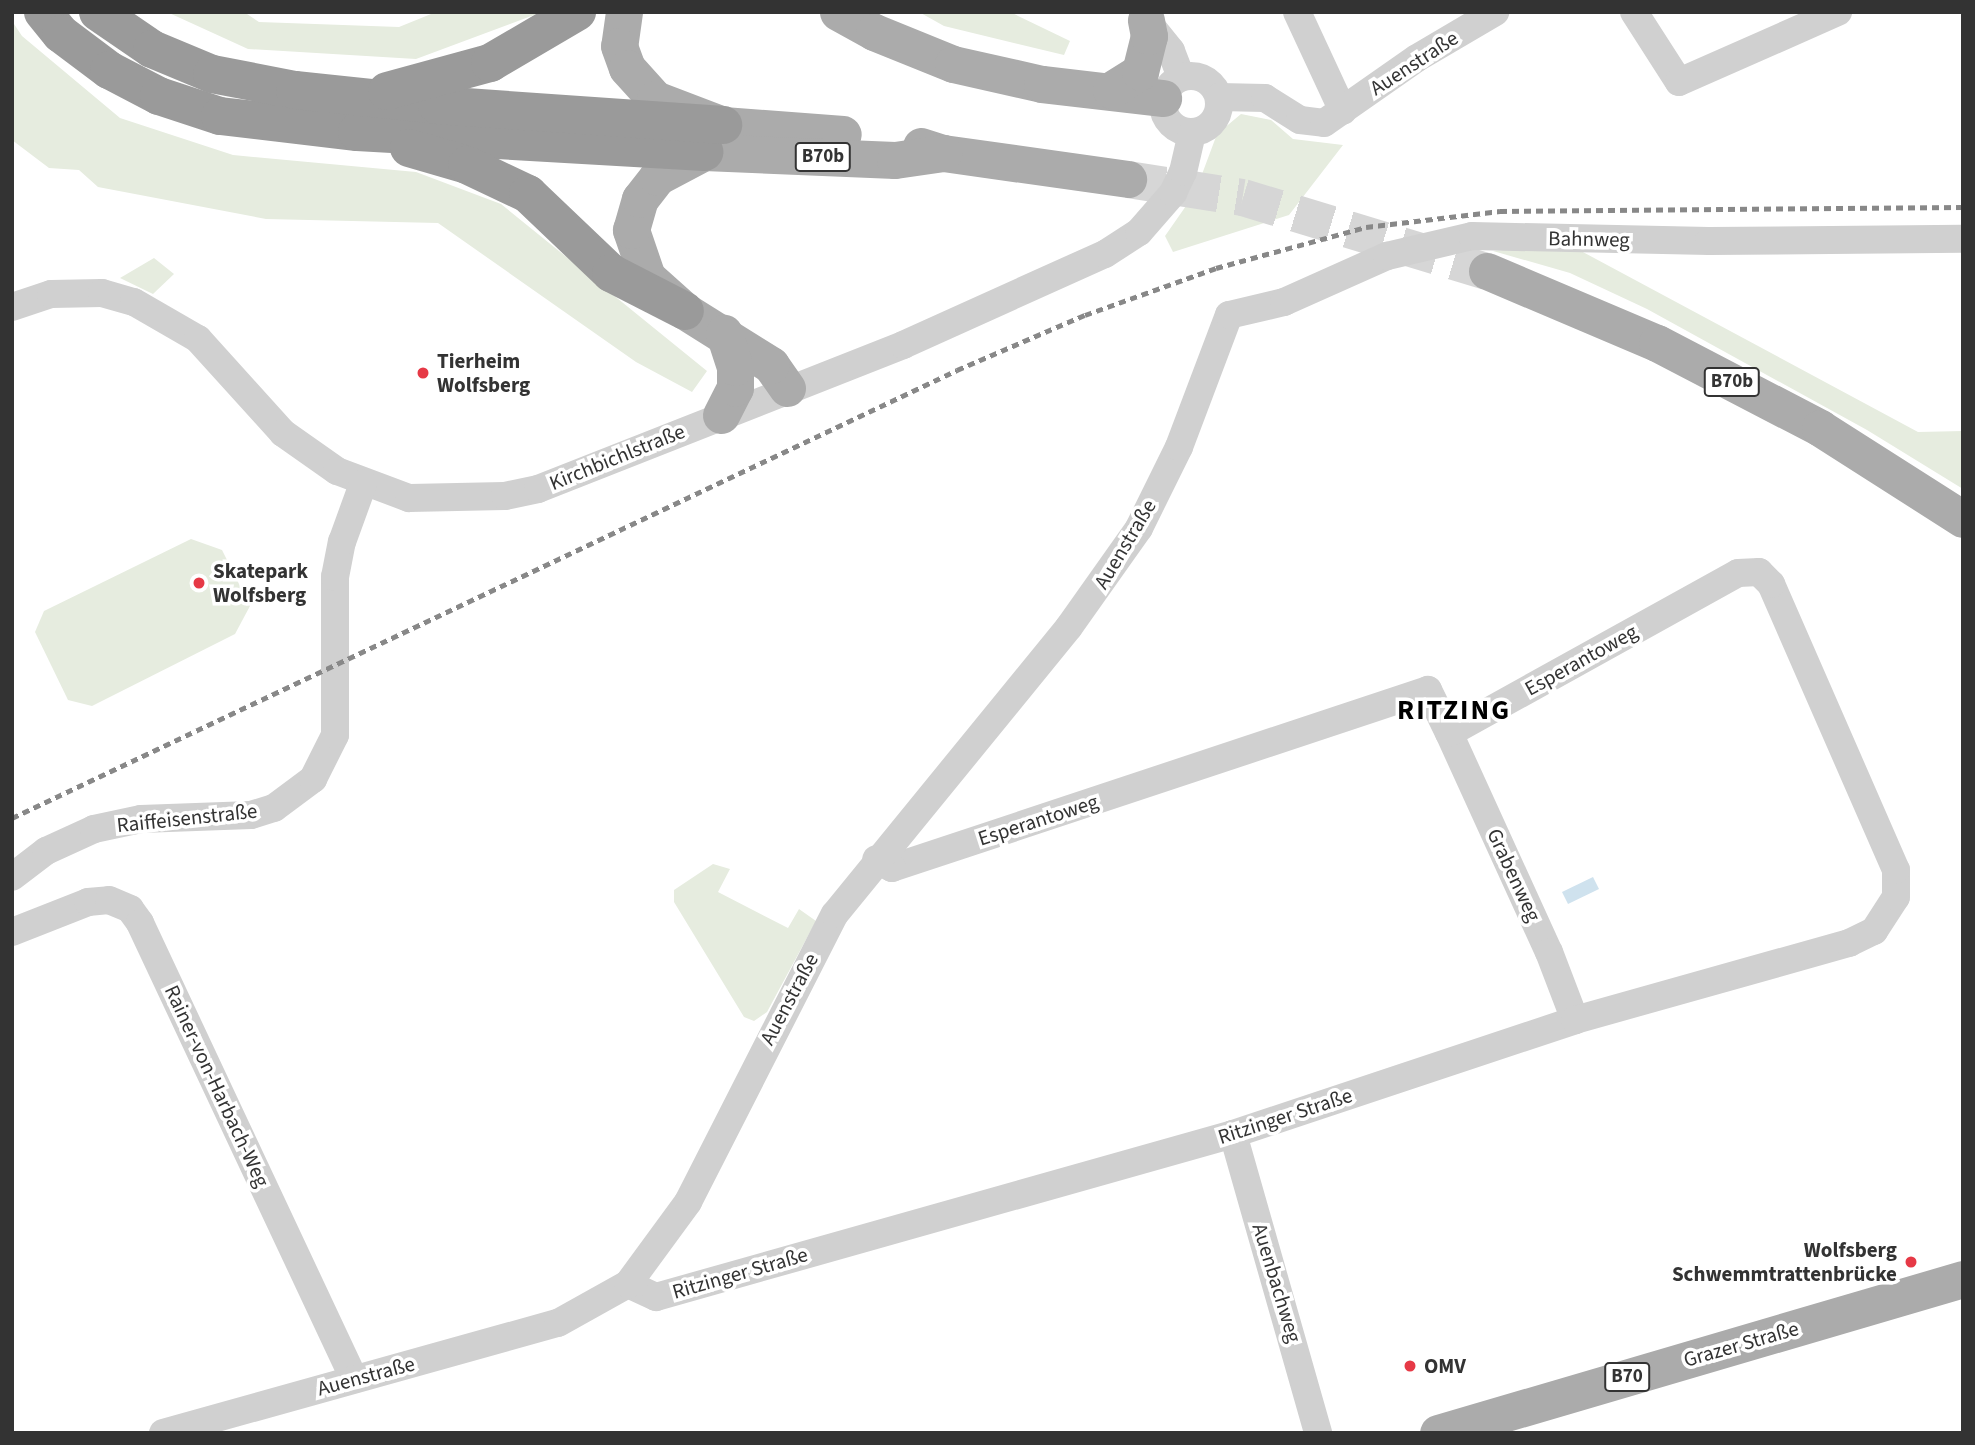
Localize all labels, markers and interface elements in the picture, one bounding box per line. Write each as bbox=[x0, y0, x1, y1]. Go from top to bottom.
street label: Auenstraße bbox=[1365, 25, 1463, 101]
road number: B70b bbox=[793, 141, 853, 172]
street label: Bahnweg bbox=[1548, 226, 1630, 252]
place label: Tierheim Wolfsberg bbox=[437, 348, 530, 398]
marker: Tierheim Wolfsberg bbox=[415, 365, 431, 381]
road number: B70b bbox=[1702, 366, 1762, 398]
street label: Kirchbichlstraße bbox=[546, 418, 688, 496]
street label: Auenstraße bbox=[1088, 495, 1162, 593]
place label: Skatepark Wolfsberg bbox=[213, 558, 308, 608]
marker: Skatepark Wolfsberg bbox=[191, 575, 207, 591]
street label: Esperantoweg bbox=[1520, 619, 1642, 701]
district label: RITZING bbox=[1398, 693, 1510, 727]
street label: Esperantoweg bbox=[975, 789, 1101, 851]
street label: Raiffeisenstraße bbox=[115, 798, 259, 838]
street label: Grabenweg bbox=[1482, 825, 1546, 925]
street label: Auenstraße bbox=[754, 949, 824, 1049]
street label: Rainer-von-Harbach-Weg bbox=[159, 981, 275, 1191]
street label: Ritzinger Straße bbox=[1215, 1082, 1355, 1150]
street label: Auenbachweg bbox=[1247, 1220, 1307, 1346]
place label: Wolfsberg Schwemmtrattenbrücke bbox=[1672, 1237, 1897, 1287]
street label: Ritzinger Straße bbox=[669, 1242, 811, 1304]
marker: Wolfsberg Schwemmtrattenbrücke bbox=[1903, 1254, 1919, 1270]
street label: Grazer Straße bbox=[1681, 1316, 1801, 1372]
street label: Auenstraße bbox=[314, 1351, 418, 1401]
place label: OMV bbox=[1424, 1353, 1466, 1379]
marker: OMV bbox=[1402, 1358, 1418, 1374]
road number: B70 bbox=[1602, 1362, 1652, 1392]

